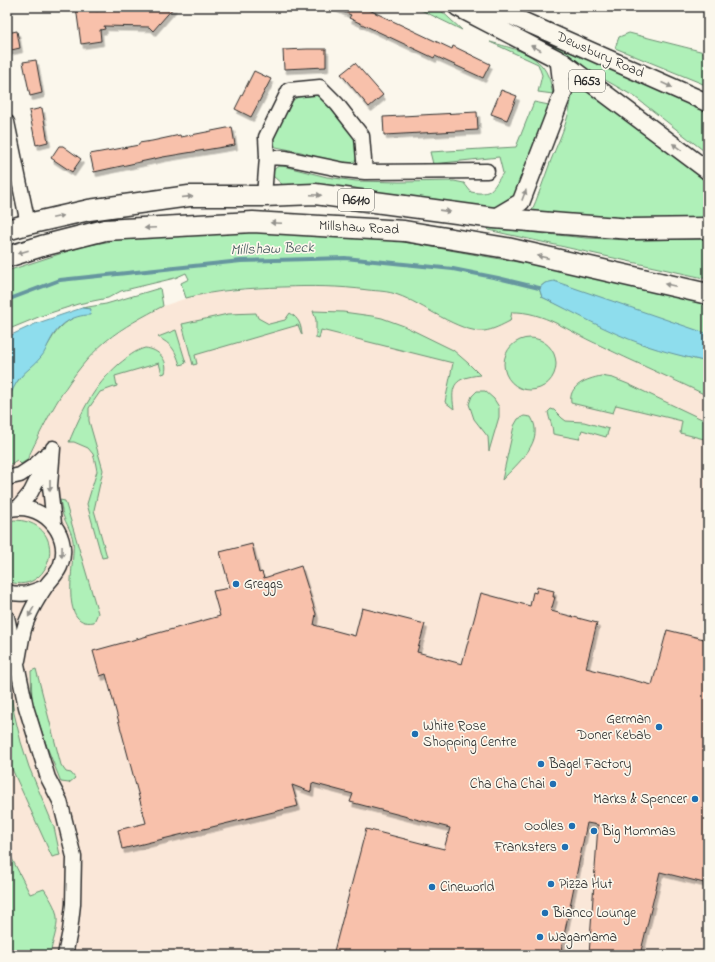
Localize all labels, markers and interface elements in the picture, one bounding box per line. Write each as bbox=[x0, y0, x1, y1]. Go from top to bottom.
street label: Dewsbury Road bbox=[551, 26, 647, 85]
one-way arrow bbox=[531, 45, 542, 52]
road number: A653 bbox=[569, 70, 605, 92]
one-way arrow bbox=[662, 82, 673, 88]
one-way arrow bbox=[671, 143, 682, 152]
one-way arrow bbox=[521, 188, 527, 200]
road number: A6110 bbox=[338, 189, 374, 211]
one-way arrow bbox=[310, 192, 323, 198]
one-way arrow bbox=[181, 194, 193, 200]
one-way arrow bbox=[439, 208, 452, 214]
one-way arrow bbox=[52, 214, 64, 220]
street label: Millshaw Road bbox=[318, 215, 400, 241]
one-way arrow bbox=[270, 220, 282, 227]
one-way arrow bbox=[144, 224, 156, 231]
water label: Millshaw Beck bbox=[230, 237, 315, 261]
one-way arrow bbox=[17, 249, 29, 255]
one-way arrow bbox=[537, 253, 549, 259]
one-way arrow bbox=[664, 282, 676, 288]
one-way arrow bbox=[47, 480, 53, 493]
one-way arrow bbox=[59, 546, 65, 559]
place label: Greggs bbox=[244, 574, 283, 596]
marker: Greggs bbox=[231, 579, 241, 589]
one-way arrow bbox=[27, 606, 34, 618]
place label: German Doner Kebab bbox=[576, 709, 652, 746]
place label: White Rose Shopping Centre bbox=[423, 716, 517, 754]
marker: German Doner Kebab bbox=[654, 722, 664, 732]
marker: White Rose Shopping Centre bbox=[410, 729, 420, 739]
place label: Bagel Factory bbox=[548, 754, 632, 776]
marker: Bagel Factory bbox=[536, 759, 546, 769]
place label: Cha Cha Chai bbox=[470, 774, 545, 795]
marker: Cha Cha Chai bbox=[548, 779, 558, 789]
place label: Marks & Spencer bbox=[593, 789, 688, 810]
marker: Marks & Spencer bbox=[690, 794, 700, 804]
place label: Oodles bbox=[524, 816, 564, 837]
marker: Oodles bbox=[567, 821, 577, 831]
place label: Big Mommas bbox=[601, 821, 676, 843]
marker: Big Mommas bbox=[589, 826, 599, 836]
place label: Franksters bbox=[494, 837, 557, 858]
marker: Franksters bbox=[560, 842, 570, 852]
place label: Pizza Hut bbox=[559, 874, 613, 895]
place label: Cineworld bbox=[440, 877, 494, 898]
marker: Pizza Hut bbox=[546, 879, 556, 889]
marker: Cineworld bbox=[427, 882, 437, 892]
place label: Bianco Lounge bbox=[552, 903, 637, 925]
marker: Bianco Lounge bbox=[540, 908, 550, 918]
place label: Wagamama bbox=[548, 927, 617, 949]
marker: Wagamama bbox=[535, 932, 545, 942]

